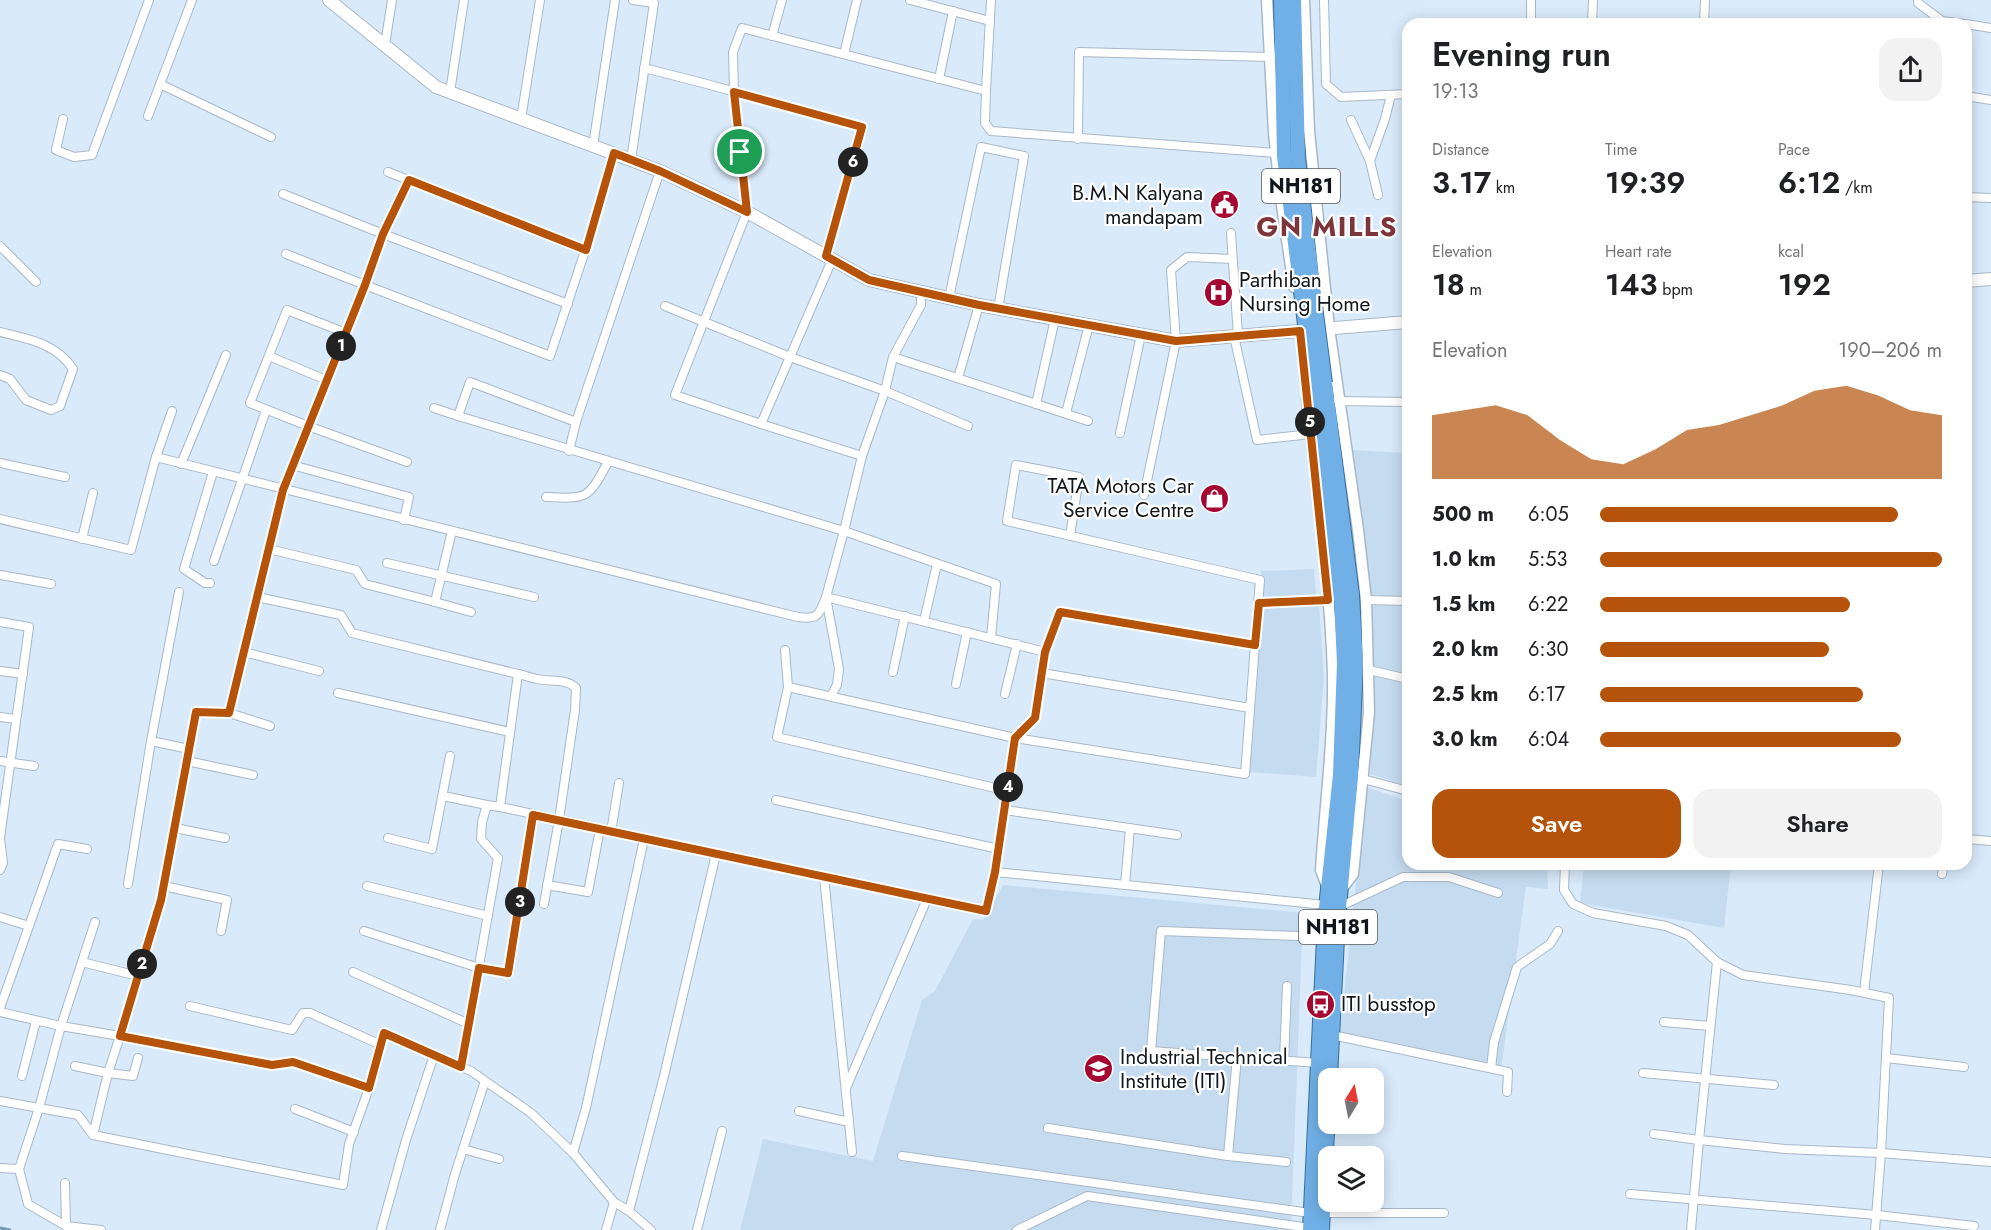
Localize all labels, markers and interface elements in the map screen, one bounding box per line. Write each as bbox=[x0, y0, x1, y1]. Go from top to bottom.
text: Evening run bbox=[1432, 31, 1611, 78]
button: share bbox=[1879, 38, 1942, 101]
text: 19:13 bbox=[1432, 77, 1478, 106]
pin bbox=[714, 126, 765, 177]
icon: arrive bbox=[723, 135, 756, 168]
text: Distance bbox=[1432, 138, 1489, 161]
text: Time bbox=[1605, 138, 1637, 161]
text: Pace bbox=[1778, 138, 1810, 161]
pin: 6 bbox=[838, 147, 868, 177]
text: 6 bbox=[848, 150, 858, 173]
text: 3.17 bbox=[1432, 161, 1491, 204]
text: 19:39 bbox=[1605, 161, 1686, 204]
text: 6:12 bbox=[1778, 161, 1840, 204]
road number: NH181 bbox=[1262, 169, 1340, 203]
text: km bbox=[1491, 176, 1515, 199]
text: /km bbox=[1840, 176, 1873, 199]
place label: B.M.N Kalyana mandapam bbox=[1072, 178, 1203, 232]
public building icon: B.M.N Kalyana mandapam bbox=[1208, 189, 1240, 221]
district label: GN MILLS bbox=[1256, 207, 1398, 246]
text: Elevation bbox=[1432, 240, 1492, 263]
text: Heart rate bbox=[1605, 240, 1672, 263]
text: kcal bbox=[1778, 240, 1804, 263]
text: 18 bbox=[1432, 263, 1465, 306]
text: 143 bbox=[1605, 263, 1658, 306]
text: 192 bbox=[1778, 263, 1831, 306]
place label: Parthiban Nursing Home bbox=[1239, 265, 1371, 319]
hospital icon: Parthiban Nursing Home bbox=[1202, 276, 1234, 308]
text: m bbox=[1465, 278, 1482, 301]
text: bpm bbox=[1658, 278, 1693, 301]
pin: 1 bbox=[326, 331, 356, 361]
text: 1 bbox=[337, 334, 345, 357]
text: Elevation bbox=[1432, 336, 1507, 365]
text: 190–206 m bbox=[1838, 336, 1942, 365]
pin: 5 bbox=[1295, 407, 1325, 437]
text: 5 bbox=[1305, 410, 1315, 433]
place label: TATA Motors Car Service Centre bbox=[1047, 471, 1195, 525]
shop icon: TATA Motors Car Service Centre bbox=[1199, 482, 1231, 514]
text: 500 m bbox=[1432, 500, 1494, 529]
text: 6:05 bbox=[1528, 500, 1569, 529]
text: 1.0 km bbox=[1432, 545, 1496, 574]
text: 5:53 bbox=[1528, 545, 1567, 574]
text: 1.5 km bbox=[1432, 590, 1495, 619]
text: 6:22 bbox=[1528, 590, 1568, 619]
text: 2.0 km bbox=[1432, 635, 1499, 664]
text: 6:30 bbox=[1528, 635, 1568, 664]
text: 2.5 km bbox=[1432, 680, 1498, 709]
text: 6:17 bbox=[1528, 680, 1565, 709]
text: 3.0 km bbox=[1432, 725, 1498, 754]
text: 6:04 bbox=[1528, 725, 1569, 754]
pin: 4 bbox=[993, 772, 1023, 802]
text: 4 bbox=[1002, 775, 1014, 798]
button: Save bbox=[1432, 789, 1681, 858]
button: Share bbox=[1693, 789, 1942, 858]
pin: 3 bbox=[505, 887, 535, 917]
text: 3 bbox=[515, 890, 525, 913]
road number: NH181 bbox=[1299, 910, 1377, 944]
pin: 2 bbox=[127, 949, 157, 979]
text: 2 bbox=[137, 952, 147, 975]
bus stop icon: ITI busstop bbox=[1304, 988, 1336, 1020]
place label: ITI busstop bbox=[1341, 989, 1436, 1019]
place label: Industrial Technical Institute (ITI) bbox=[1120, 1042, 1288, 1096]
school or university icon: Industrial Technical Institute (ITI) bbox=[1083, 1053, 1115, 1085]
north arrow bbox=[1318, 1068, 1384, 1134]
map controls bbox=[1318, 1068, 1384, 1212]
button: layers bbox=[1318, 1146, 1384, 1212]

